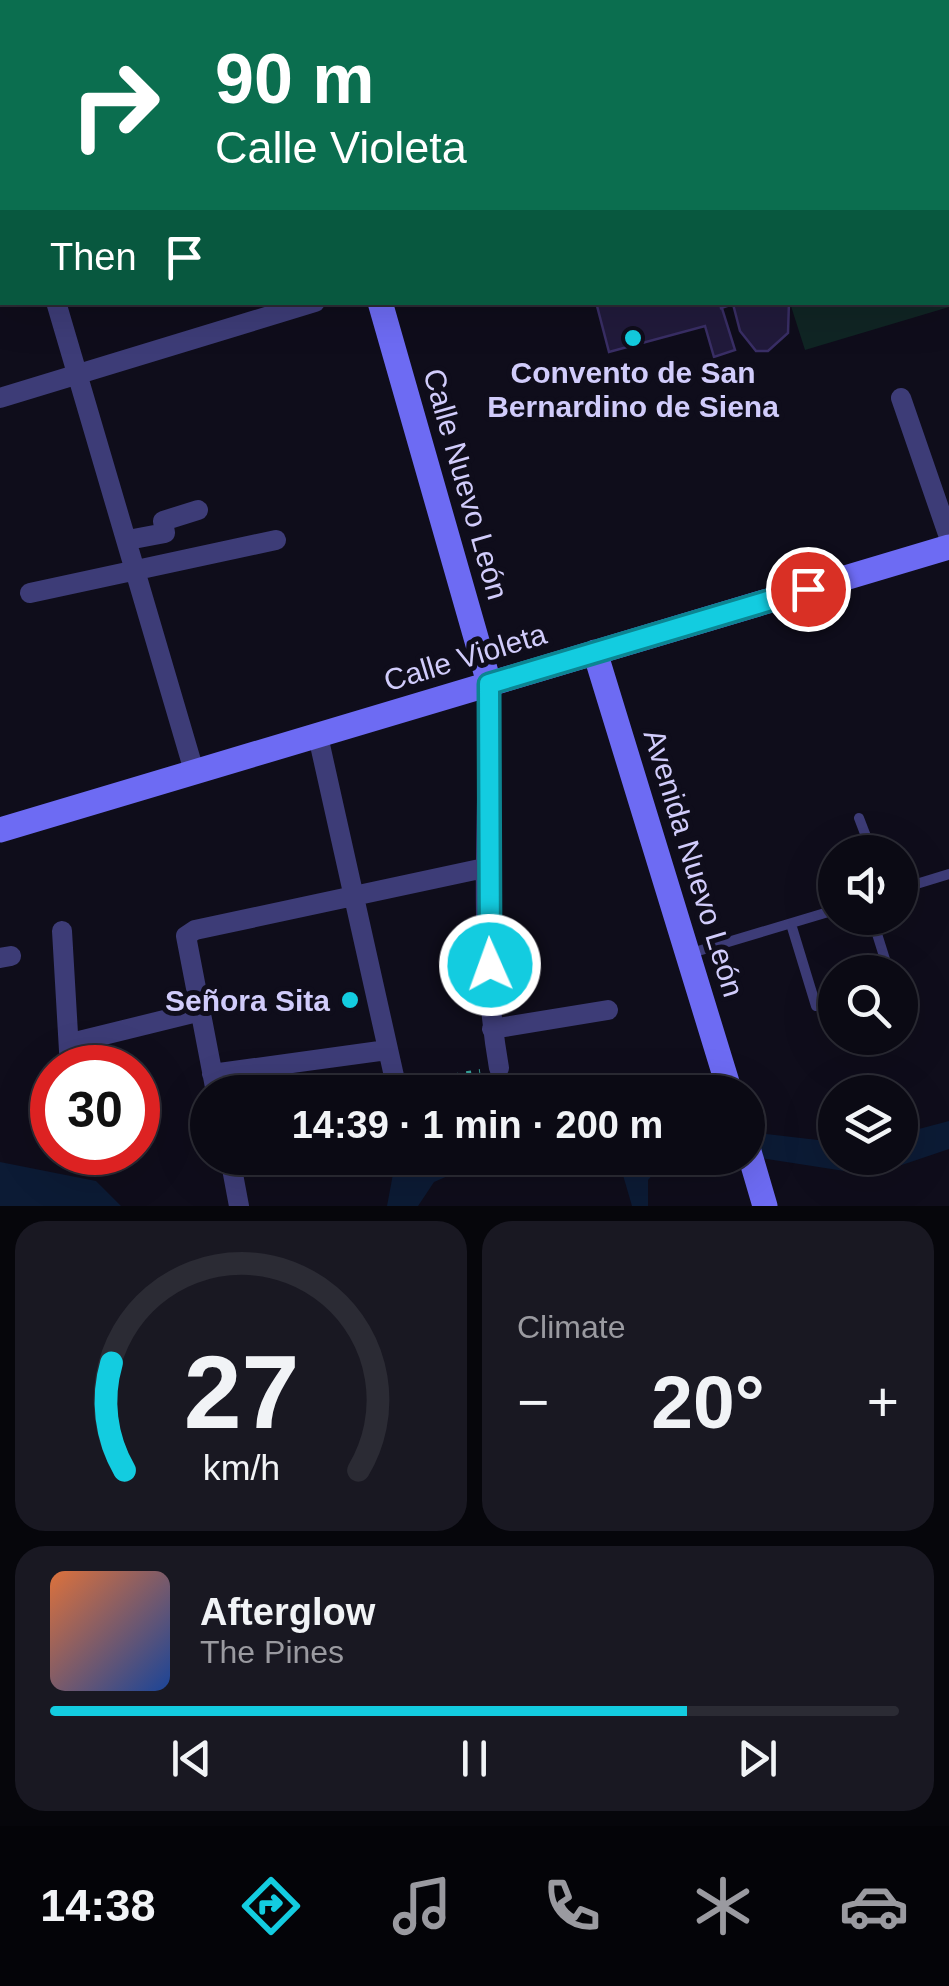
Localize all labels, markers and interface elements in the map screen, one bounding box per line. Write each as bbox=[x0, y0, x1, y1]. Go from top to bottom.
icon: right bbox=[50, 40, 180, 170]
text: 90 m bbox=[215, 40, 375, 118]
text: Calle Violeta bbox=[215, 122, 467, 173]
icon: arrive bbox=[157, 230, 212, 285]
text: Then bbox=[50, 236, 137, 278]
marker: Convento de San Bernardino de Siena bbox=[622, 327, 644, 349]
place label: Convento de San Bernardino de Siena bbox=[487, 356, 779, 423]
street label: Calle Nuevo León bbox=[417, 365, 515, 603]
pin bbox=[766, 547, 851, 632]
icon: arrive bbox=[781, 562, 836, 617]
street label: Calle Violeta bbox=[380, 617, 550, 697]
street label: Avenida Nuevo León bbox=[638, 725, 750, 1001]
map controls bbox=[818, 835, 918, 1175]
button: sound bbox=[818, 835, 918, 935]
position arrow bbox=[438, 913, 542, 1017]
button: search bbox=[818, 955, 918, 1055]
place label: Señora Sita bbox=[165, 984, 330, 1017]
marker: Señora Sita bbox=[339, 989, 361, 1011]
speed limit sign: 30 bbox=[30, 1045, 160, 1175]
button: layers bbox=[818, 1075, 918, 1175]
text: 14:39 · 1 min · 200 m bbox=[292, 1104, 663, 1146]
text: Climate bbox=[517, 1309, 625, 1345]
text: 27 bbox=[183, 1334, 299, 1450]
text: 20° bbox=[651, 1360, 765, 1444]
text: − bbox=[517, 1371, 549, 1433]
text: + bbox=[867, 1371, 899, 1433]
text: km/h bbox=[202, 1448, 280, 1488]
text: Afterglow bbox=[200, 1591, 375, 1633]
text: The Pines bbox=[200, 1634, 344, 1670]
icon: previous bbox=[164, 1731, 219, 1786]
icon: pause bbox=[447, 1731, 502, 1786]
icon: next bbox=[730, 1731, 785, 1786]
icon: directions bbox=[236, 1871, 306, 1941]
icon: music bbox=[387, 1871, 457, 1941]
icon: phone bbox=[537, 1871, 607, 1941]
icon: climate bbox=[688, 1871, 758, 1941]
icon: car bbox=[839, 1871, 909, 1941]
text: 14:38 bbox=[40, 1880, 155, 1931]

